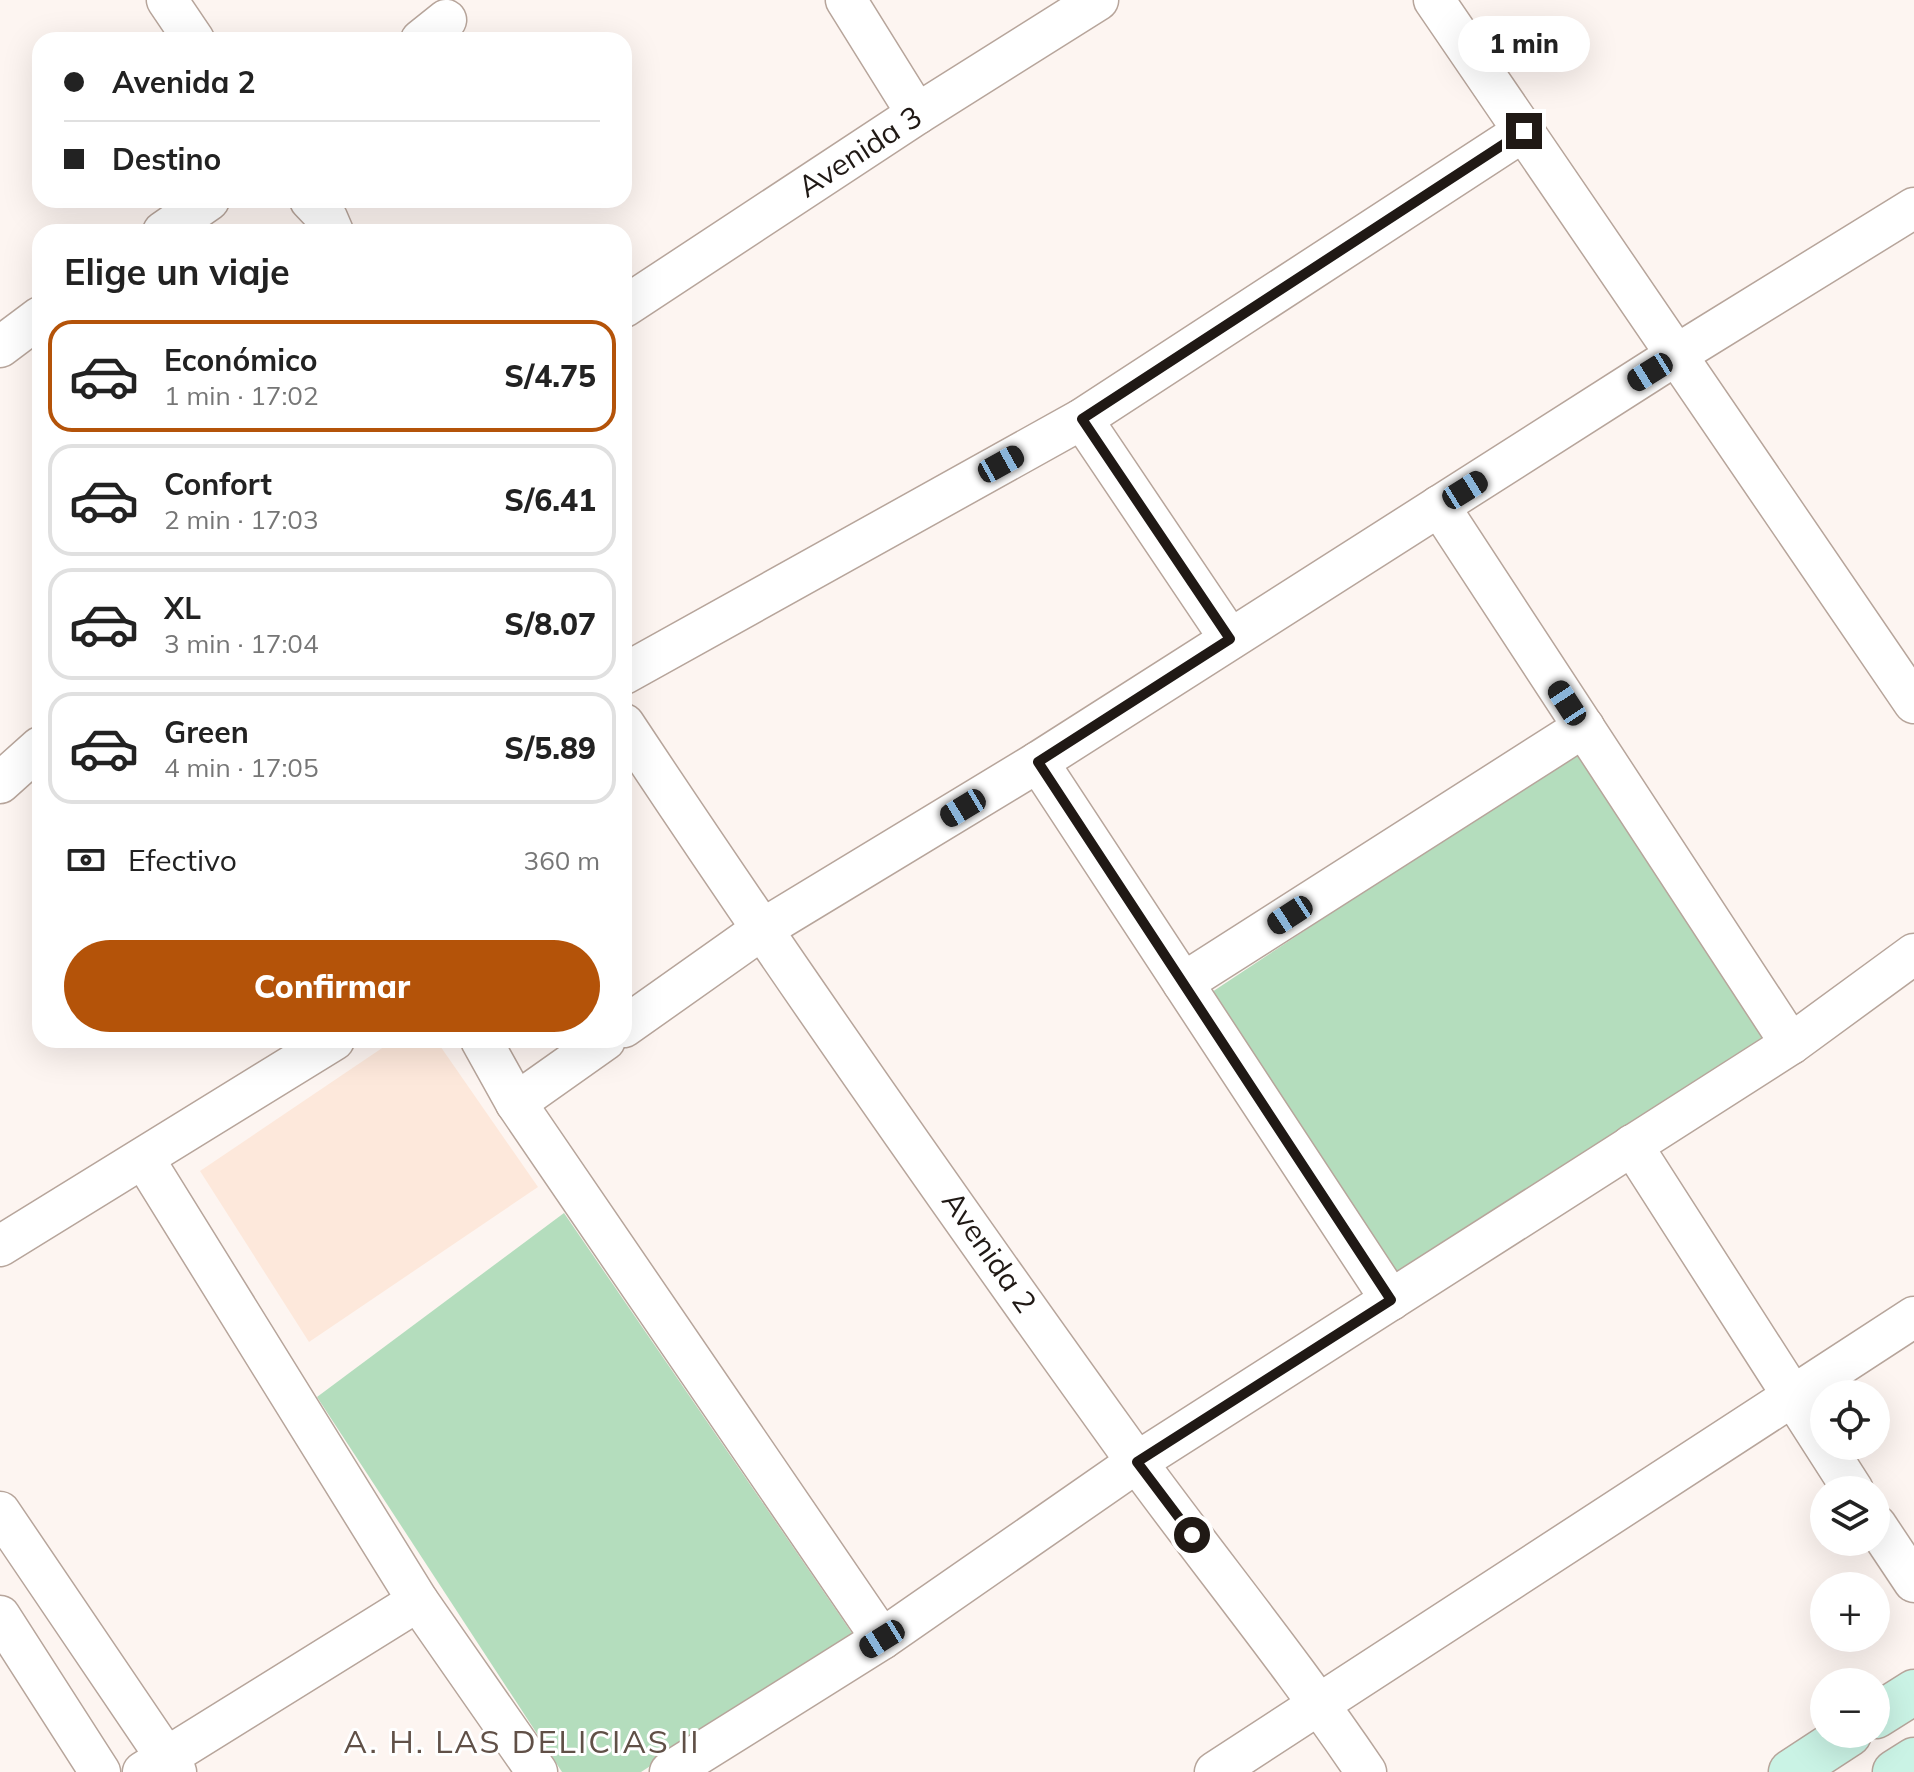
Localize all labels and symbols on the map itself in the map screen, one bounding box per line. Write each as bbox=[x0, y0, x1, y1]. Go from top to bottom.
callout: 1 min bbox=[1458, 15, 1590, 71]
street label: Avenida 3 bbox=[790, 97, 928, 205]
route end bbox=[1506, 113, 1542, 149]
car bbox=[1623, 349, 1677, 395]
car bbox=[974, 442, 1028, 486]
car bbox=[1438, 467, 1492, 513]
car bbox=[1544, 676, 1590, 730]
car bbox=[936, 785, 990, 831]
car bbox=[1263, 892, 1317, 938]
street label: Avenida 2 bbox=[934, 1183, 1045, 1320]
route start bbox=[1174, 1517, 1210, 1553]
car bbox=[855, 1616, 909, 1662]
district label: A. H. LAS DELICIAS II bbox=[343, 1721, 701, 1761]

